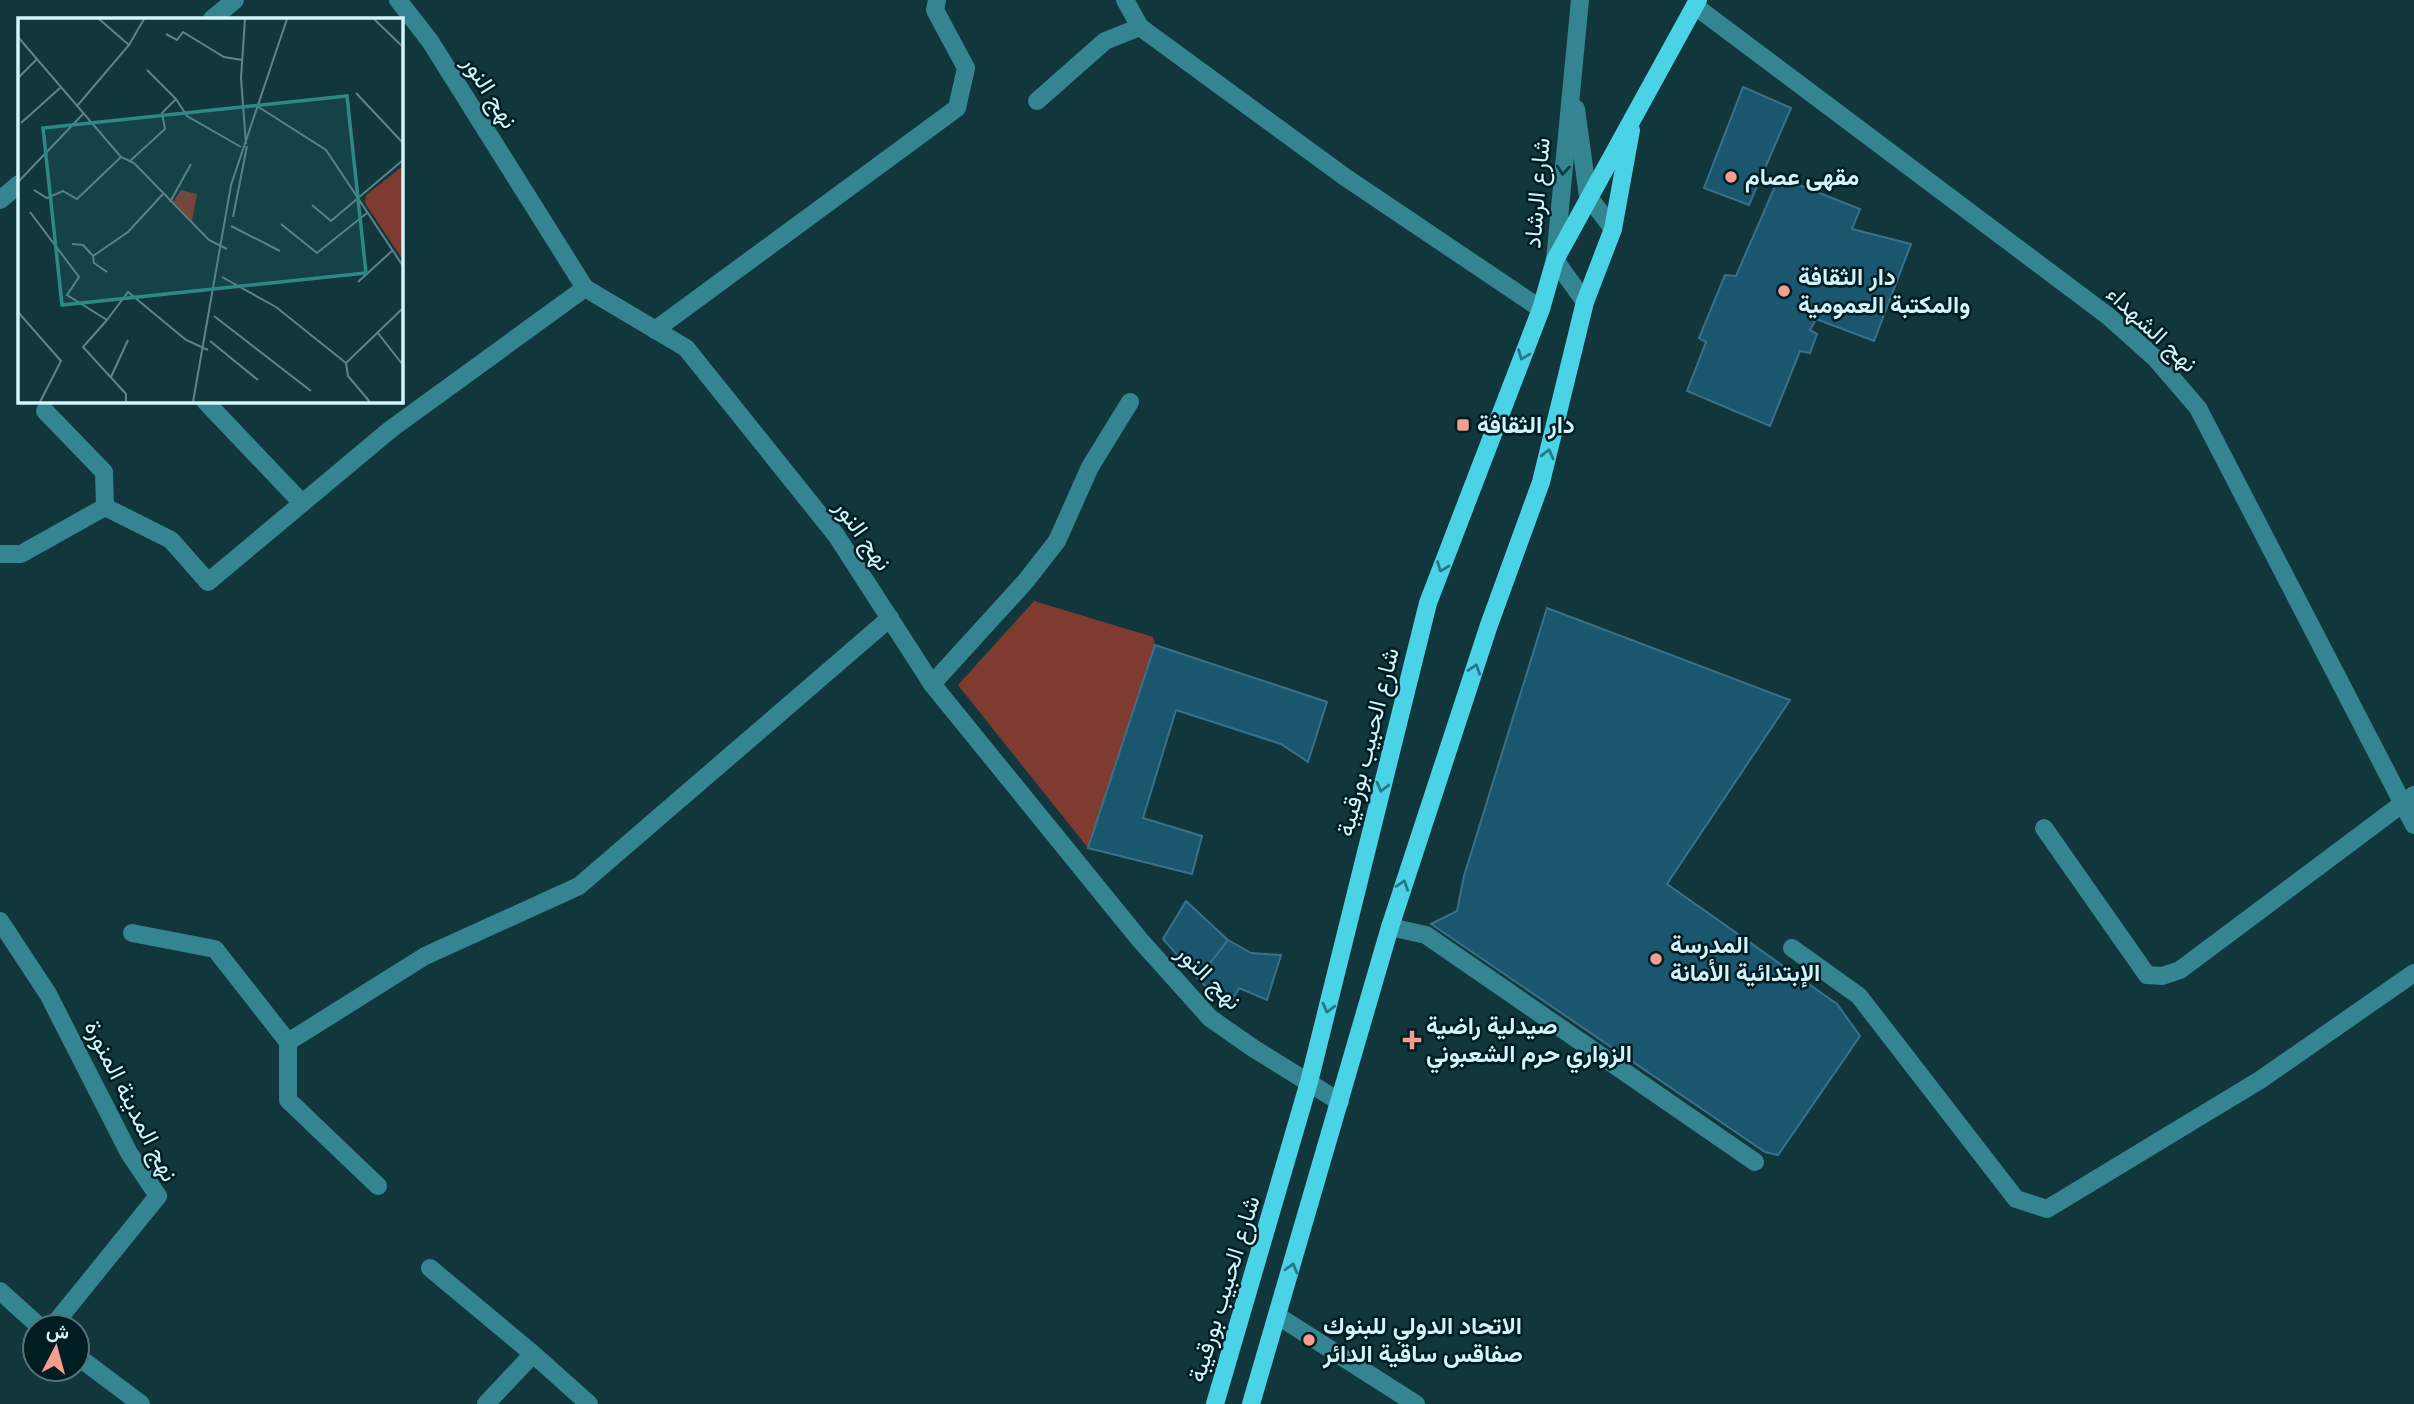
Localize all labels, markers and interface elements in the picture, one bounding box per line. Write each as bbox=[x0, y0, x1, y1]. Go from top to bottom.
inset map bbox=[18, 18, 402, 402]
street label: نهج النور bbox=[454, 48, 525, 135]
street label: شارع الرشاد bbox=[1516, 136, 1558, 250]
place label: مقهى عصام bbox=[1745, 161, 1859, 193]
one-way arrow bbox=[1556, 165, 1571, 176]
marker: مقهى عصام bbox=[1723, 169, 1739, 185]
place label: دار الثقافة والمكتبة العمومية bbox=[1798, 261, 1970, 320]
street label: نهج الشهداء bbox=[2099, 278, 2205, 380]
marker: دار الثقافة والمكتبة العمومية bbox=[1776, 283, 1792, 299]
one-way arrow bbox=[1517, 348, 1531, 361]
place label: دار الثقافة bbox=[1477, 409, 1575, 440]
marker: دار الثقافة bbox=[1455, 417, 1471, 433]
one-way arrow bbox=[1540, 448, 1554, 460]
street label: نهج النور bbox=[825, 492, 899, 578]
one-way arrow bbox=[1436, 561, 1450, 573]
street label: شارع الحبيب بورقيبة bbox=[1329, 644, 1407, 840]
one-way arrow bbox=[1467, 663, 1481, 676]
one-way arrow bbox=[1376, 781, 1391, 793]
one-way arrow bbox=[1395, 879, 1409, 892]
place label: المدرسة الإبتدائية الأمانة bbox=[1670, 929, 1820, 988]
street label: نهج النور bbox=[1168, 936, 1249, 1018]
marker: المدرسة الإبتدائية الأمانة bbox=[1648, 951, 1664, 967]
one-way arrow bbox=[1322, 1002, 1336, 1014]
place label: صيدلية راضية الزواري حرم الشعبوني bbox=[1426, 1010, 1632, 1074]
street label: نهج المدينة المنورة bbox=[76, 1015, 185, 1188]
marker: صيدلية راضية الزواري حرم الشعبوني bbox=[1404, 1032, 1420, 1048]
street label: شارع الحبيب بورقيبة bbox=[1180, 1192, 1268, 1386]
one-way arrow bbox=[1284, 1262, 1298, 1274]
place label: الاتحاد الدولي للبنوك صفاقس ساقية الدائر bbox=[1322, 1310, 1523, 1369]
north arrow bbox=[21, 1313, 91, 1383]
text: ش bbox=[45, 1318, 71, 1344]
marker: الاتحاد الدولي للبنوك صفاقس ساقية الدائر bbox=[1301, 1332, 1317, 1348]

